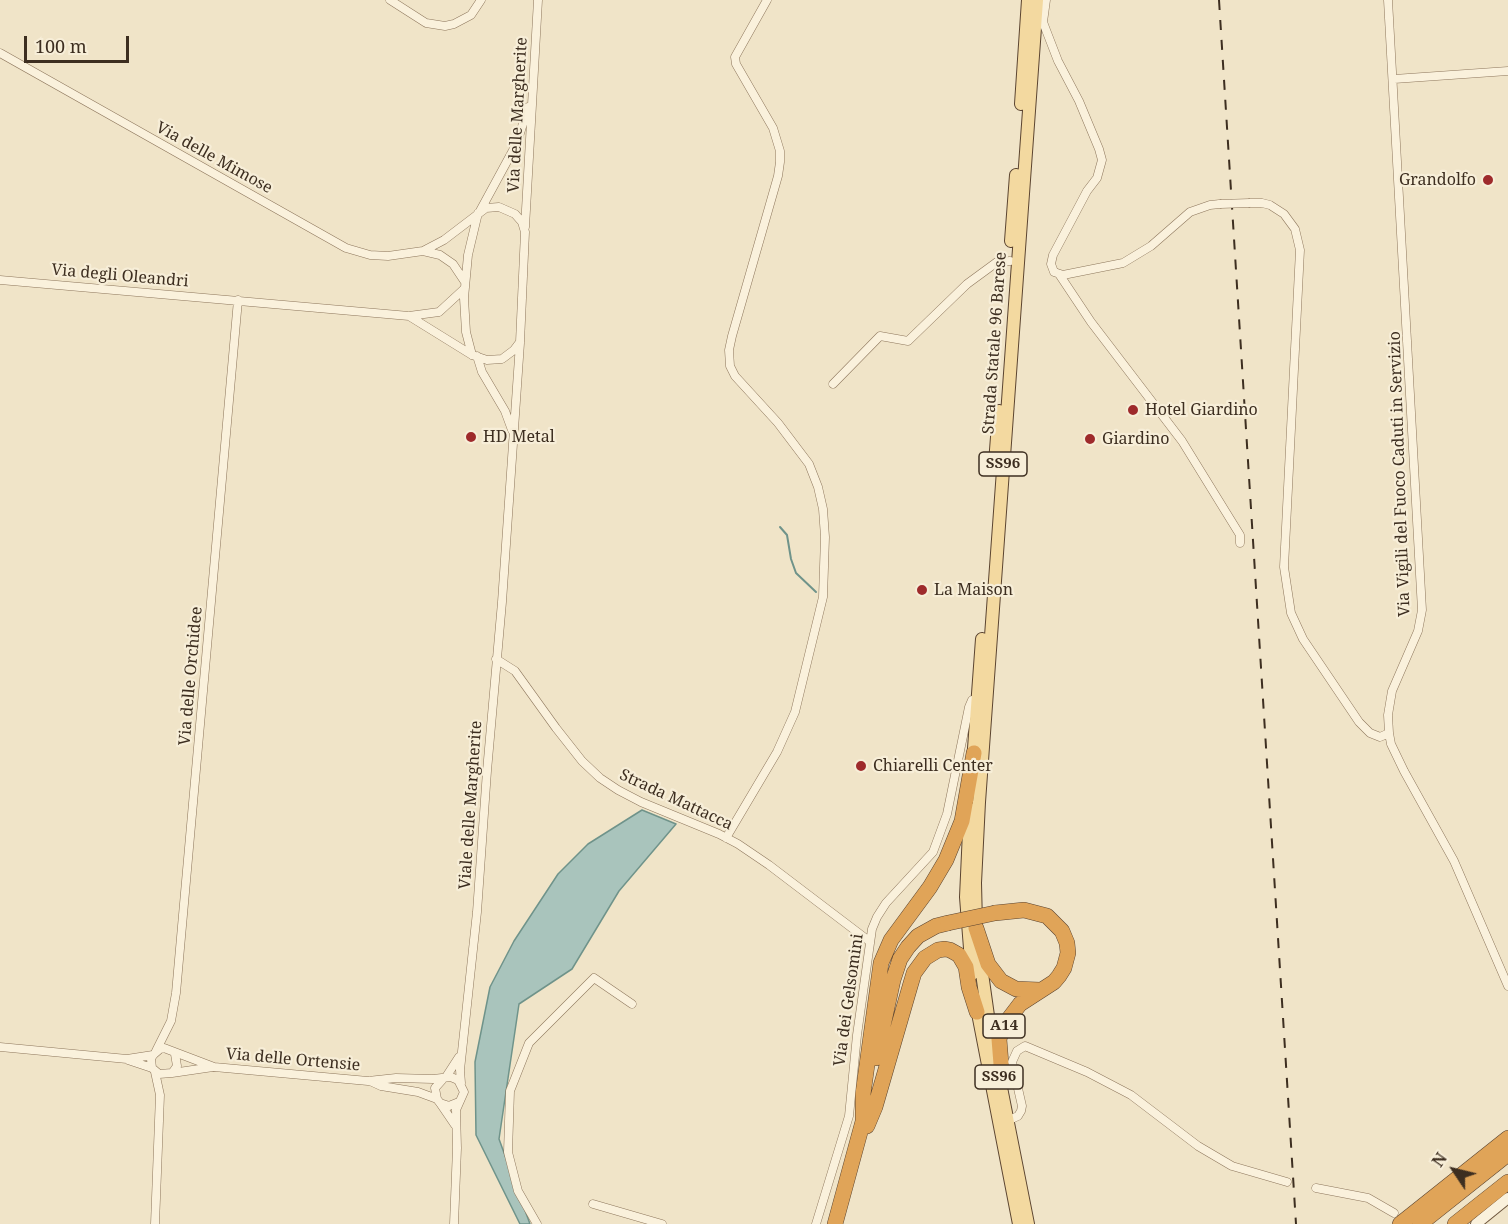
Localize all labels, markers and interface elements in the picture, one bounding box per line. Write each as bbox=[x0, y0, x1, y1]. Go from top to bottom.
scale bar bbox=[27, 24, 132, 62]
text: 100 m bbox=[35, 34, 87, 58]
street label: Via delle Margherite bbox=[504, 37, 532, 193]
street label: Via delle Mimose bbox=[152, 118, 276, 198]
place label: Grandolfo bbox=[1399, 170, 1476, 190]
marker: Grandolfo bbox=[1481, 173, 1495, 187]
street label: Strada Statale 96 Barese bbox=[979, 251, 1011, 435]
street label: Via degli Oleandri bbox=[51, 260, 189, 292]
street label: Via Vigili del Fuoco Caduti in Servizio bbox=[1385, 331, 1415, 617]
place label: Hotel Giardino bbox=[1145, 400, 1258, 420]
marker: Hotel Giardino bbox=[1126, 403, 1140, 417]
place label: HD Metal bbox=[483, 427, 555, 447]
place label: Giardino bbox=[1102, 429, 1170, 449]
marker: HD Metal bbox=[464, 430, 478, 444]
marker: Giardino bbox=[1083, 432, 1097, 446]
road number: SS96 bbox=[979, 452, 1027, 476]
place label: La Maison bbox=[934, 580, 1013, 600]
marker: La Maison bbox=[915, 583, 929, 597]
street label: Via delle Orchidee bbox=[175, 606, 207, 746]
street label: Viale delle Margherite bbox=[456, 720, 486, 890]
place label: Chiarelli Center bbox=[873, 756, 993, 776]
marker: Chiarelli Center bbox=[854, 759, 868, 773]
street label: Strada Mattacca bbox=[616, 765, 736, 835]
street label: Via dei Gelsomini bbox=[830, 932, 868, 1068]
road number: A14 bbox=[983, 1014, 1025, 1038]
street label: Via delle Ortensie bbox=[225, 1045, 361, 1075]
road number: SS96 bbox=[975, 1065, 1023, 1089]
north arrow bbox=[1424, 1140, 1484, 1200]
text: N bbox=[1427, 1148, 1452, 1171]

